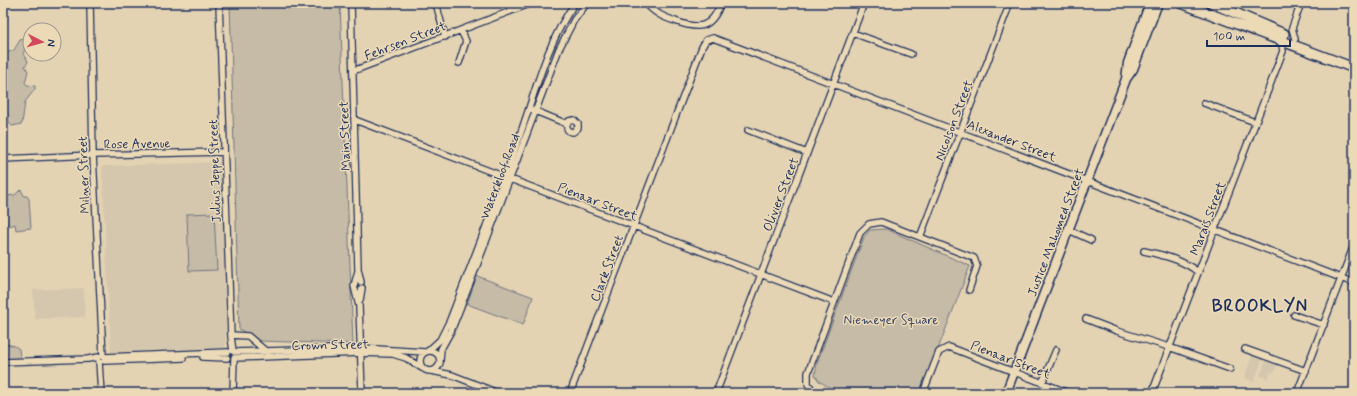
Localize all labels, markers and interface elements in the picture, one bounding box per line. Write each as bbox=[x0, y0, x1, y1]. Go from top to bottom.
street label: Fehrsen Street bbox=[362, 18, 449, 65]
north arrow bbox=[22, 22, 62, 62]
scale bar bbox=[1207, 22, 1290, 48]
text: 100 m bbox=[1213, 29, 1245, 45]
text: N bbox=[44, 39, 58, 47]
street label: Nicolson Street bbox=[931, 78, 978, 163]
street label: Main Street bbox=[336, 101, 355, 171]
street label: Alexander Street bbox=[964, 116, 1059, 166]
street label: Julius Jeppe Street bbox=[205, 119, 226, 223]
street label: Waterkloof Road bbox=[476, 131, 525, 222]
street label: Rose Avenue bbox=[103, 135, 171, 154]
street label: Milner Street bbox=[75, 136, 94, 214]
street label: Olivier Street bbox=[759, 155, 803, 234]
street label: Justice Mahomed Street bbox=[1024, 166, 1089, 299]
street label: Pienaar Street bbox=[555, 179, 640, 226]
street label: Marais Street bbox=[1186, 179, 1230, 258]
street label: Clark Street bbox=[587, 233, 628, 304]
district label: BROOKLYN bbox=[1212, 295, 1308, 317]
park label: Niemeyer Square bbox=[844, 312, 938, 329]
street label: Crown Street bbox=[291, 336, 369, 355]
street label: Pienaar Street bbox=[968, 337, 1053, 384]

